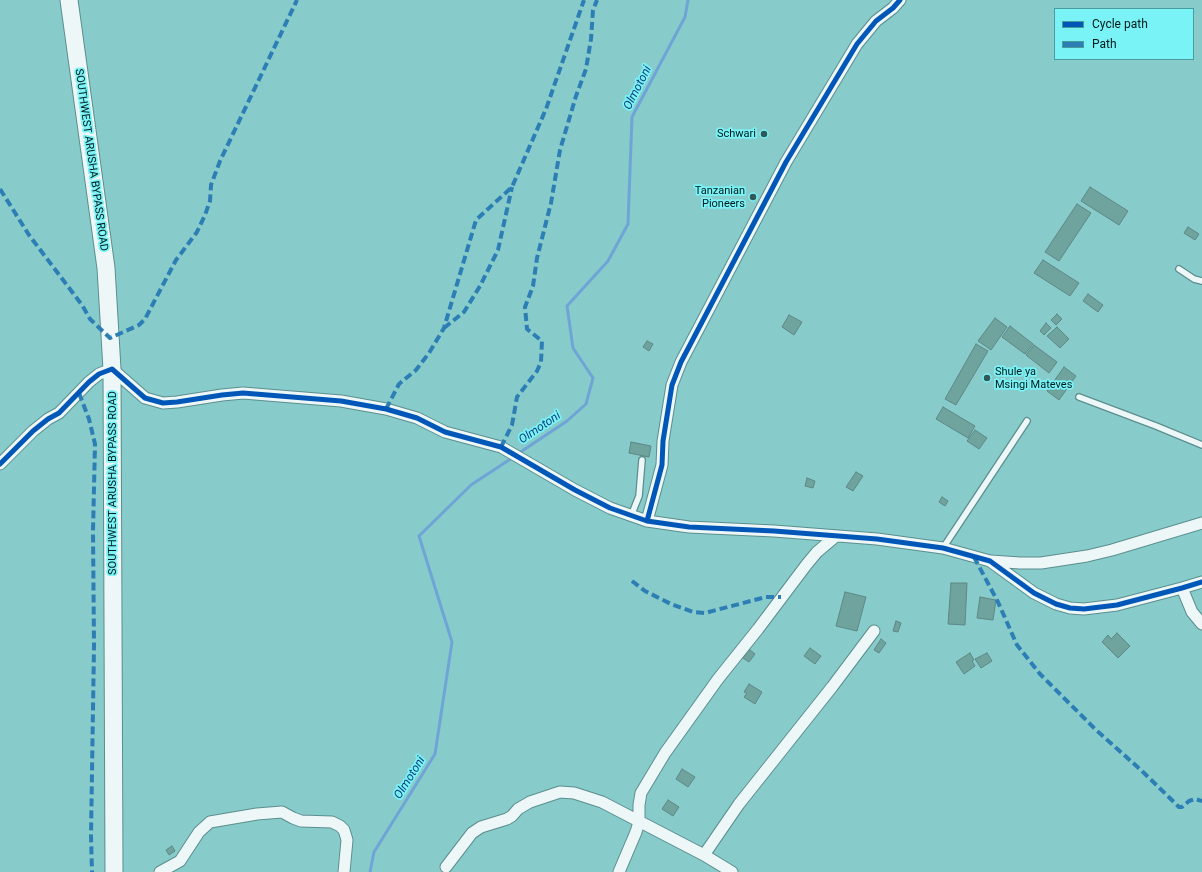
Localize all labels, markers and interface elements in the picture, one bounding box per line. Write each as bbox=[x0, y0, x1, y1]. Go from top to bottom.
legend bbox=[1054, 8, 1194, 60]
text: Cycle path bbox=[1092, 17, 1148, 31]
text: Path bbox=[1092, 37, 1117, 51]
water label: Olmotoni bbox=[621, 64, 655, 112]
street label: SOUTHWEST ARUSHA BYPASS ROAD bbox=[72, 68, 110, 252]
place label: Schwari bbox=[717, 127, 756, 141]
marker: Schwari bbox=[759, 129, 769, 139]
place label: Tanzanian Pioneers bbox=[695, 184, 745, 210]
marker: Tanzanian Pioneers bbox=[748, 192, 758, 202]
place label: Shule ya Msingi Mateves bbox=[995, 365, 1072, 391]
marker: Shule ya Msingi Mateves bbox=[982, 373, 992, 383]
street label: SOUTHWEST ARUSHA BYPASS ROAD bbox=[106, 391, 120, 575]
water label: Olmotoni bbox=[516, 409, 564, 447]
water label: Olmotoni bbox=[391, 754, 429, 802]

